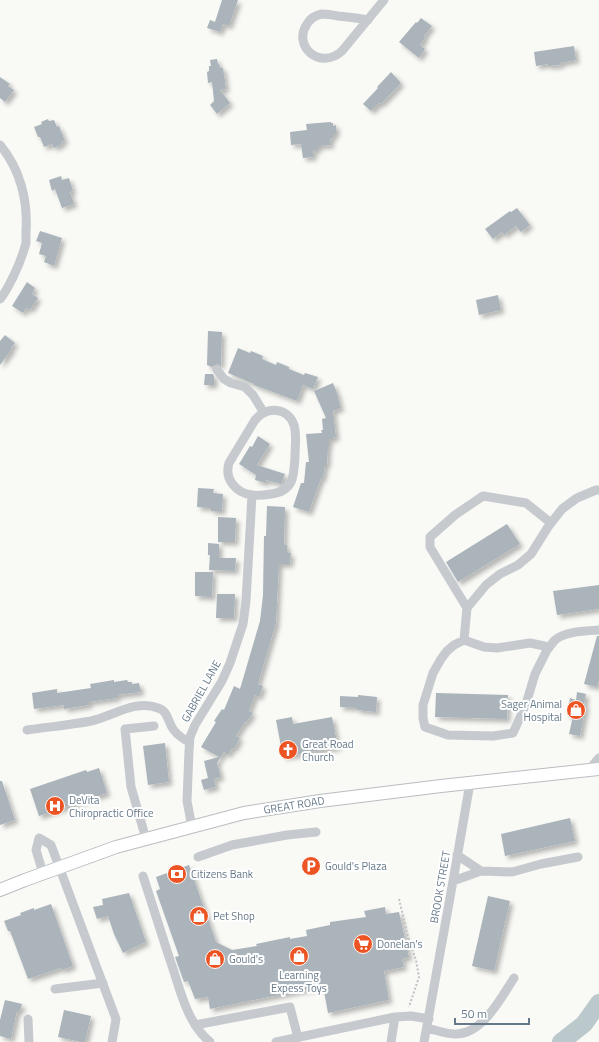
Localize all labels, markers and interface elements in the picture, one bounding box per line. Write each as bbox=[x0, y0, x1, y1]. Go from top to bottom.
street label: GABRIEL LANE bbox=[177, 657, 225, 725]
place label: Sager Animal Hospital bbox=[501, 696, 562, 725]
shop icon: Sager Animal Hospital bbox=[565, 699, 587, 721]
place label: Great Road Church bbox=[302, 736, 354, 765]
church icon: Great Road Church bbox=[277, 739, 299, 761]
place label: DeVita Chiropractic Office bbox=[69, 792, 154, 821]
street label: GREAT ROAD bbox=[262, 792, 326, 818]
hospital icon: DeVita Chiropractic Office bbox=[44, 795, 66, 817]
street label: BROOK STREET bbox=[426, 849, 454, 924]
parking icon: Gould's Plaza bbox=[300, 855, 322, 877]
place label: Gould's Plaza bbox=[325, 858, 387, 874]
bank icon: Citizens Bank bbox=[166, 863, 188, 885]
place label: Citizens Bank bbox=[191, 866, 254, 882]
shop icon: Pet Shop bbox=[188, 905, 210, 927]
place label: Pet Shop bbox=[213, 908, 255, 924]
supermarket icon: Donelan's bbox=[352, 933, 374, 955]
place label: Donelan's bbox=[377, 936, 423, 952]
shop icon: Learning Expess Toys bbox=[288, 945, 310, 967]
shop icon: Gould's bbox=[204, 948, 226, 970]
place label: Gould's bbox=[229, 951, 263, 967]
place label: Learning Expess Toys bbox=[271, 967, 327, 996]
scale bar bbox=[455, 1000, 529, 1026]
text: 50 m bbox=[461, 1004, 487, 1023]

